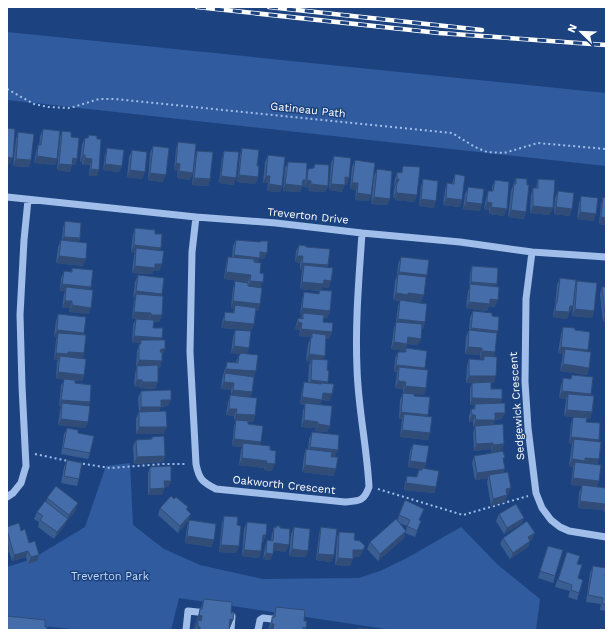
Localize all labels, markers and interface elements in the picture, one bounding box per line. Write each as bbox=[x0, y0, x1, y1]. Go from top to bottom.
north arrow bbox=[561, 12, 601, 52]
text: N bbox=[565, 22, 580, 35]
street label: Gatineau Path bbox=[270, 100, 346, 120]
street label: Treverton Drive bbox=[267, 205, 349, 227]
street label: Sedgewick Crescent bbox=[507, 351, 527, 460]
street label: Oakworth Crescent bbox=[232, 473, 337, 497]
park label: Treverton Park bbox=[71, 570, 149, 583]

